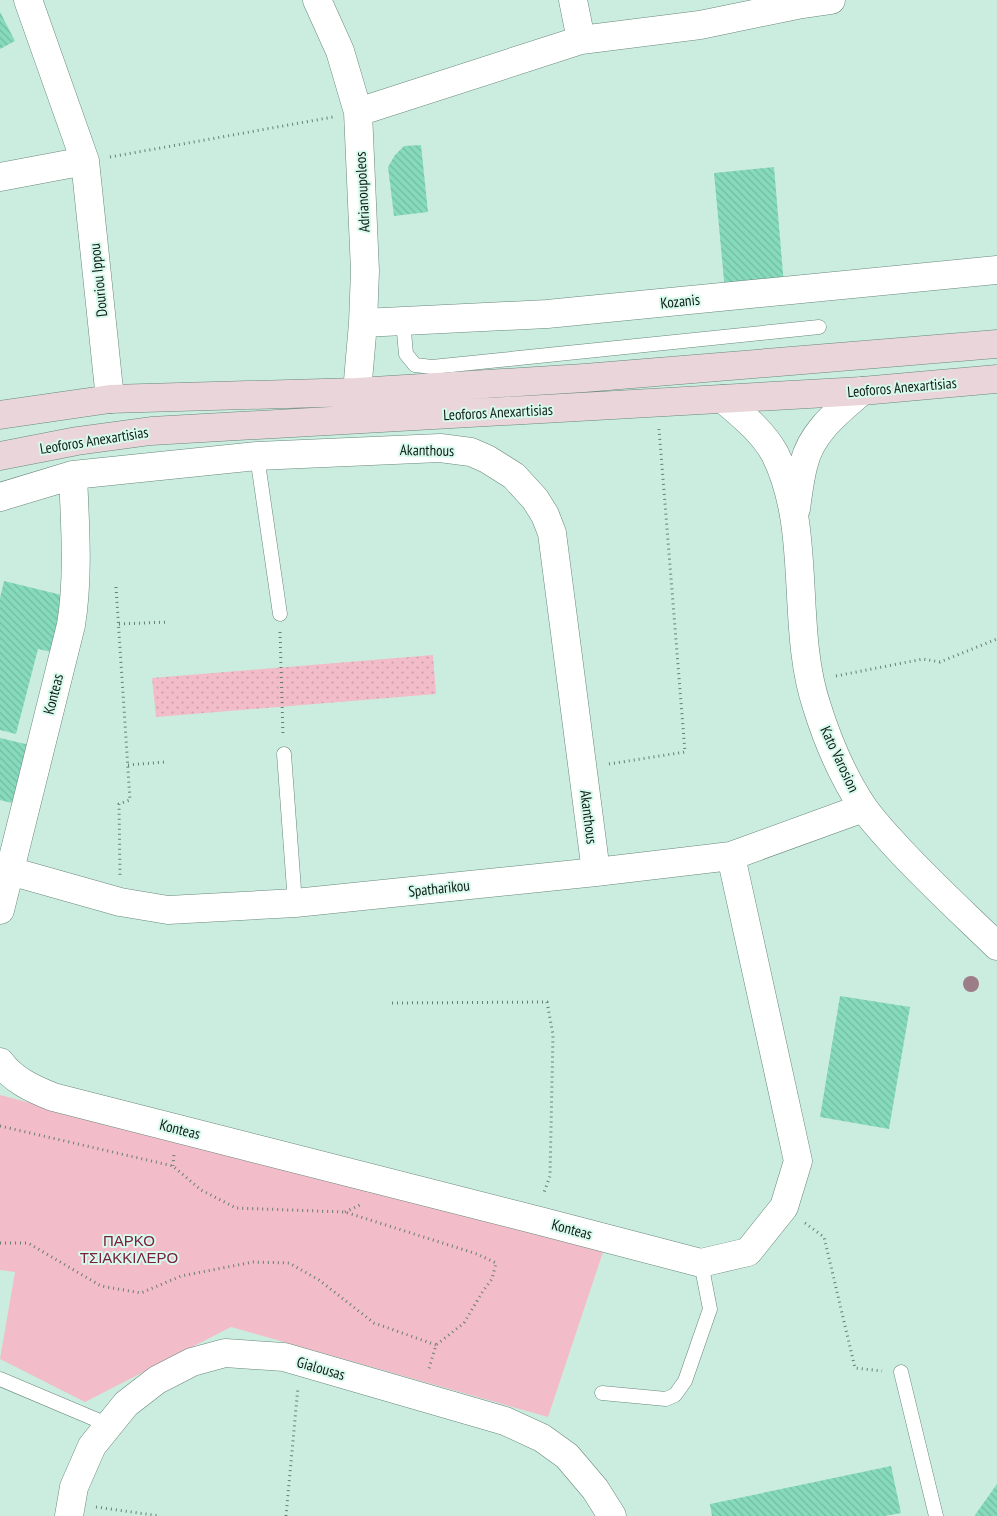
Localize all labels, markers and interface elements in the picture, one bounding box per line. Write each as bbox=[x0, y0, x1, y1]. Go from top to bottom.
street label: Adrianoupoleos bbox=[350, 151, 374, 233]
street label: Douriou Ippou bbox=[85, 242, 111, 318]
street label: Kozanis bbox=[659, 289, 701, 313]
street label: Leoforos Anexartisias bbox=[847, 373, 957, 401]
street label: Leoforos Anexartisias bbox=[443, 400, 553, 424]
street label: Leoforos Anexartisias bbox=[38, 422, 150, 458]
street label: Akanthous bbox=[400, 440, 454, 460]
street label: Konteas bbox=[39, 672, 67, 716]
street label: Kato Varosion bbox=[816, 723, 864, 795]
street label: Akanthous bbox=[576, 789, 602, 845]
street label: Spatharikou bbox=[407, 875, 471, 901]
street label: Konteas bbox=[158, 1115, 202, 1143]
street label: Konteas bbox=[550, 1214, 594, 1244]
park label: ΠΑΡΚΟ ΤΣΙΑΚΚΙΛΕΡΟ bbox=[80, 1231, 178, 1267]
street label: Gialousas bbox=[295, 1352, 347, 1384]

